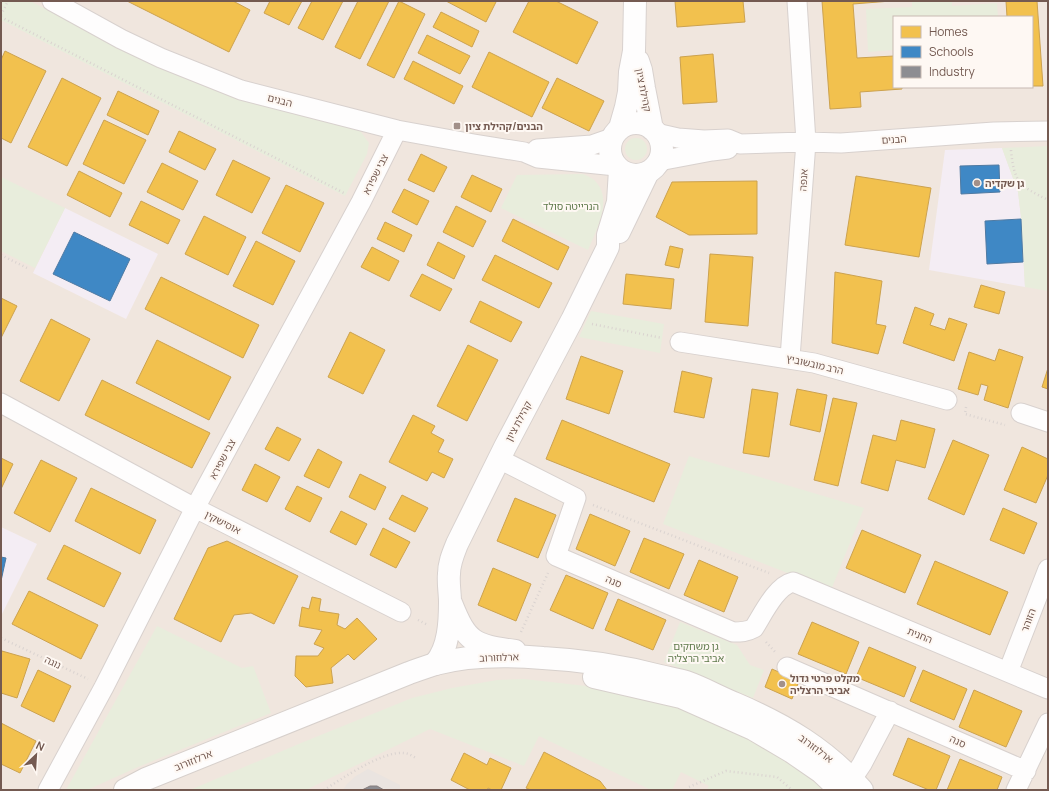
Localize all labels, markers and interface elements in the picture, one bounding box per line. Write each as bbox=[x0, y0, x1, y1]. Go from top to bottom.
legend bbox=[893, 16, 1033, 88]
text: Homes bbox=[929, 23, 968, 40]
text: Schools bbox=[929, 43, 973, 60]
text: Industry bbox=[929, 63, 975, 80]
street label: קהילת ציון bbox=[633, 67, 655, 113]
street label: הבנים bbox=[266, 90, 294, 110]
place label: הבנים/קהילת ציון bbox=[465, 119, 543, 133]
marker: הבנים/קהילת ציון bbox=[452, 121, 462, 131]
street label: הבנים bbox=[881, 131, 907, 147]
street label: צבי שפירא bbox=[359, 151, 391, 197]
street label: אנפה bbox=[795, 168, 811, 192]
place label: גן שקדיה bbox=[985, 176, 1025, 190]
marker: גן שקדיה bbox=[972, 178, 982, 188]
park label: הנרייטה סולד bbox=[543, 199, 599, 213]
street label: הרב מובשוביץ bbox=[785, 351, 845, 377]
street label: קהילת ציון bbox=[501, 398, 535, 444]
street label: צבי שפירא bbox=[206, 436, 239, 481]
street label: אוסישקין bbox=[203, 507, 243, 537]
street label: סנה bbox=[604, 571, 624, 591]
street label: הזוהר bbox=[1017, 606, 1039, 634]
street label: החנית bbox=[905, 624, 935, 646]
park label: גן משחקים אביבי הרצליה bbox=[668, 639, 724, 665]
street label: ארלוזורוב bbox=[479, 649, 519, 665]
street label: נוגה bbox=[42, 652, 64, 672]
place label: מקלט פרטי גדול אביבי הרצליה bbox=[790, 671, 860, 697]
marker: מקלט פרטי גדול אביבי הרצליה bbox=[777, 679, 787, 689]
street label: ארלוזורוב bbox=[796, 730, 836, 766]
street label: סנה bbox=[948, 731, 968, 751]
north arrow bbox=[16, 735, 56, 775]
text: N bbox=[34, 737, 47, 754]
street label: ארלוזורוב bbox=[172, 746, 214, 774]

